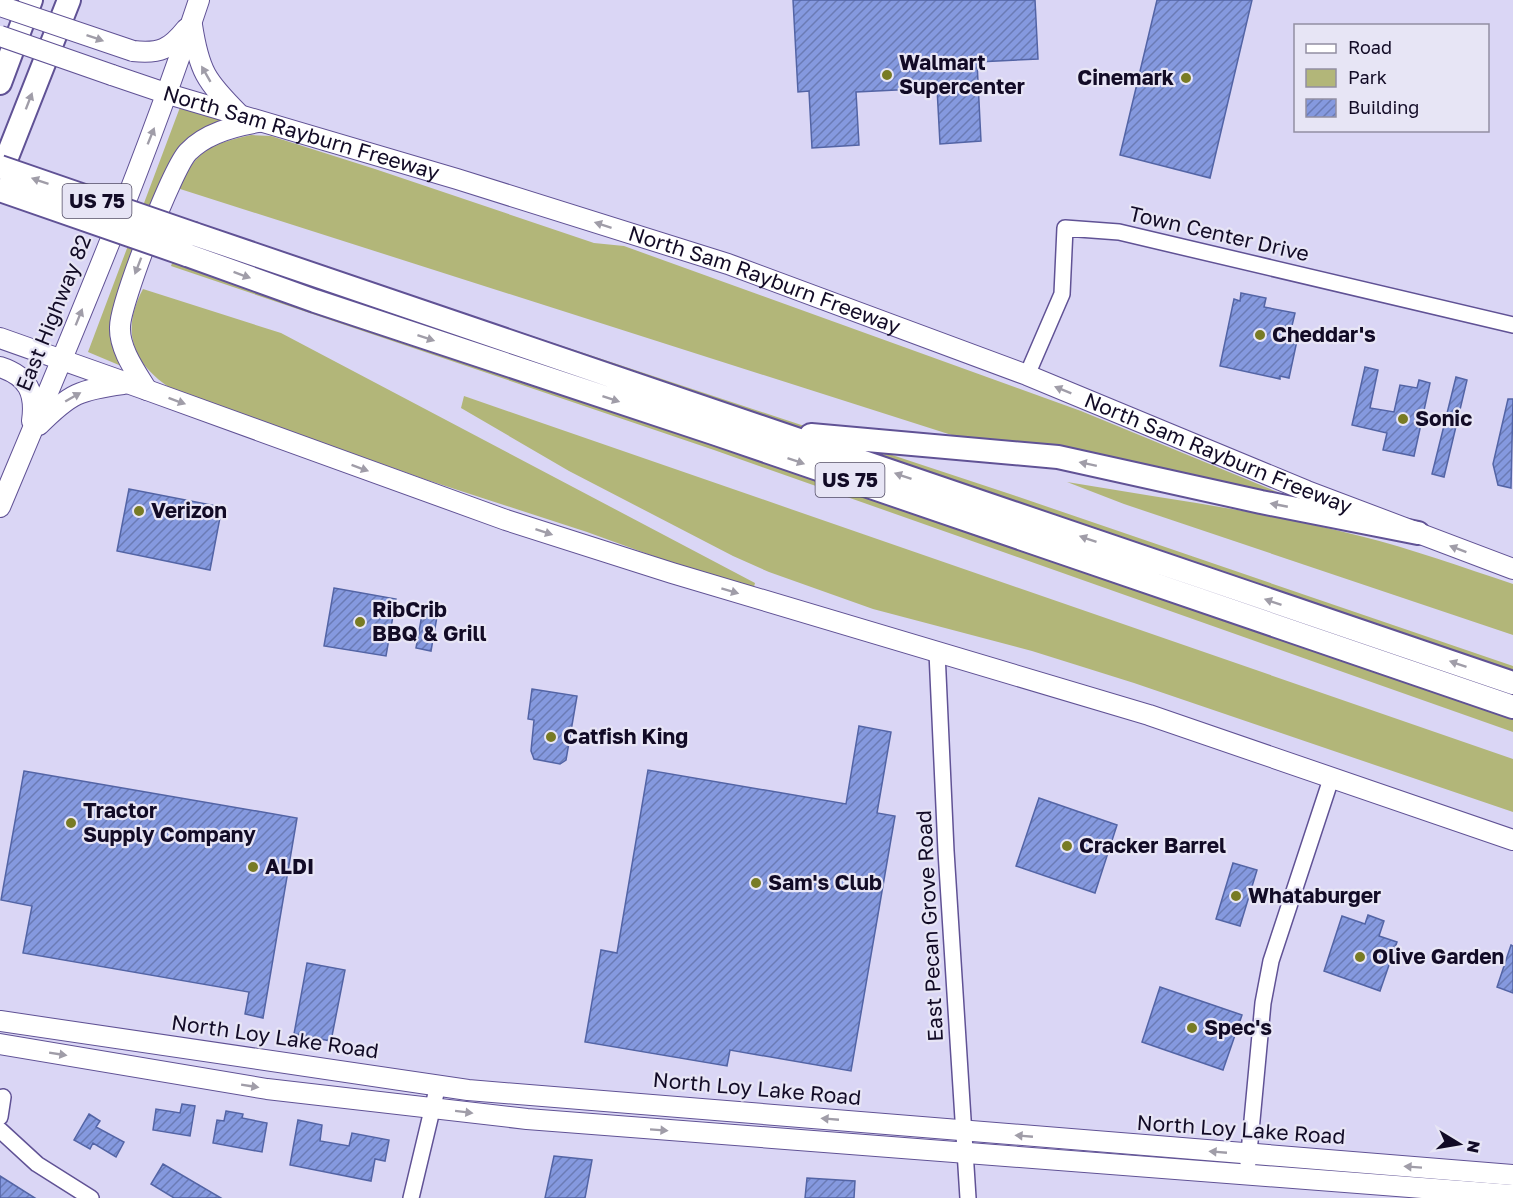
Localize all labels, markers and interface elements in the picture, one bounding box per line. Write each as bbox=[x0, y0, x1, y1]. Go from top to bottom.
legend bbox=[1294, 24, 1489, 132]
one-way arrow bbox=[86, 34, 104, 44]
text: Road bbox=[1348, 36, 1392, 58]
place label: Walmart Supercenter bbox=[899, 49, 1025, 99]
place label: Cinemark bbox=[1077, 64, 1174, 90]
one-way arrow bbox=[200, 66, 211, 82]
text: Park bbox=[1348, 66, 1387, 88]
marker: Walmart Supercenter bbox=[880, 68, 894, 82]
marker: Cinemark bbox=[1179, 71, 1193, 85]
street label: North Sam Rayburn Freeway bbox=[160, 79, 443, 185]
one-way arrow bbox=[24, 92, 34, 110]
text: Building bbox=[1348, 96, 1419, 118]
one-way arrow bbox=[146, 127, 156, 145]
one-way arrow bbox=[31, 175, 49, 185]
road number: US 75 bbox=[63, 184, 132, 218]
street label: Town Center Drive bbox=[1127, 200, 1312, 266]
one-way arrow bbox=[594, 219, 612, 229]
street label: North Sam Rayburn Freeway bbox=[625, 220, 905, 339]
street label: East Highway 82 bbox=[10, 231, 96, 395]
one-way arrow bbox=[133, 257, 143, 275]
one-way arrow bbox=[233, 270, 251, 280]
one-way arrow bbox=[74, 308, 84, 326]
place label: Cheddar's bbox=[1272, 321, 1376, 347]
marker: Cheddar's bbox=[1253, 328, 1267, 342]
one-way arrow bbox=[417, 333, 435, 343]
one-way arrow bbox=[1054, 385, 1072, 394]
street label: North Sam Rayburn Freeway bbox=[1081, 386, 1356, 519]
one-way arrow bbox=[64, 392, 81, 402]
one-way arrow bbox=[602, 395, 620, 404]
one-way arrow bbox=[168, 396, 186, 406]
place label: Sonic bbox=[1415, 405, 1472, 431]
marker: Sonic bbox=[1396, 412, 1410, 426]
one-way arrow bbox=[787, 457, 805, 467]
one-way arrow bbox=[1079, 458, 1097, 468]
one-way arrow bbox=[351, 463, 369, 473]
road number: US 75 bbox=[816, 463, 884, 497]
one-way arrow bbox=[894, 471, 912, 481]
place label: Verizon bbox=[151, 497, 227, 523]
one-way arrow bbox=[1269, 500, 1288, 509]
marker: Verizon bbox=[132, 504, 146, 518]
one-way arrow bbox=[535, 528, 553, 537]
one-way arrow bbox=[1079, 534, 1097, 543]
one-way arrow bbox=[1449, 543, 1467, 553]
one-way arrow bbox=[721, 587, 739, 596]
place label: RibCrib BBQ & Grill bbox=[372, 596, 487, 646]
one-way arrow bbox=[1264, 596, 1282, 606]
marker: RibCrib BBQ & Grill bbox=[353, 615, 367, 629]
one-way arrow bbox=[1449, 659, 1467, 668]
place label: Catfish King bbox=[563, 723, 688, 749]
marker: Catfish King bbox=[544, 730, 558, 744]
place label: Tractor Supply Company bbox=[83, 797, 256, 847]
street label: East Pecan Grove Road bbox=[910, 810, 948, 1042]
marker: Tractor Supply Company bbox=[64, 816, 78, 830]
place label: Cracker Barrel bbox=[1079, 832, 1226, 858]
marker: Cracker Barrel bbox=[1060, 839, 1074, 853]
place label: ALDI bbox=[265, 853, 314, 879]
marker: ALDI bbox=[246, 860, 260, 874]
place label: Sam's Club bbox=[768, 869, 882, 895]
marker: Sam's Club bbox=[749, 876, 763, 890]
place label: Whataburger bbox=[1248, 882, 1381, 908]
marker: Whataburger bbox=[1229, 889, 1243, 903]
place label: Olive Garden bbox=[1372, 943, 1504, 969]
marker: Olive Garden bbox=[1353, 950, 1367, 964]
street label: North Loy Lake Road bbox=[170, 1009, 380, 1063]
place label: Spec's bbox=[1204, 1014, 1272, 1040]
marker: Spec's bbox=[1185, 1021, 1199, 1035]
one-way arrow bbox=[48, 1050, 67, 1059]
street label: North Loy Lake Road bbox=[652, 1066, 862, 1110]
one-way arrow bbox=[241, 1082, 260, 1091]
one-way arrow bbox=[455, 1107, 474, 1117]
street label: North Loy Lake Road bbox=[1136, 1109, 1346, 1149]
one-way arrow bbox=[820, 1114, 839, 1124]
north arrow bbox=[1429, 1114, 1489, 1174]
one-way arrow bbox=[649, 1125, 668, 1134]
one-way arrow bbox=[1014, 1131, 1033, 1141]
text: N bbox=[1463, 1139, 1485, 1155]
one-way arrow bbox=[1209, 1147, 1228, 1157]
one-way arrow bbox=[1403, 1162, 1422, 1172]

